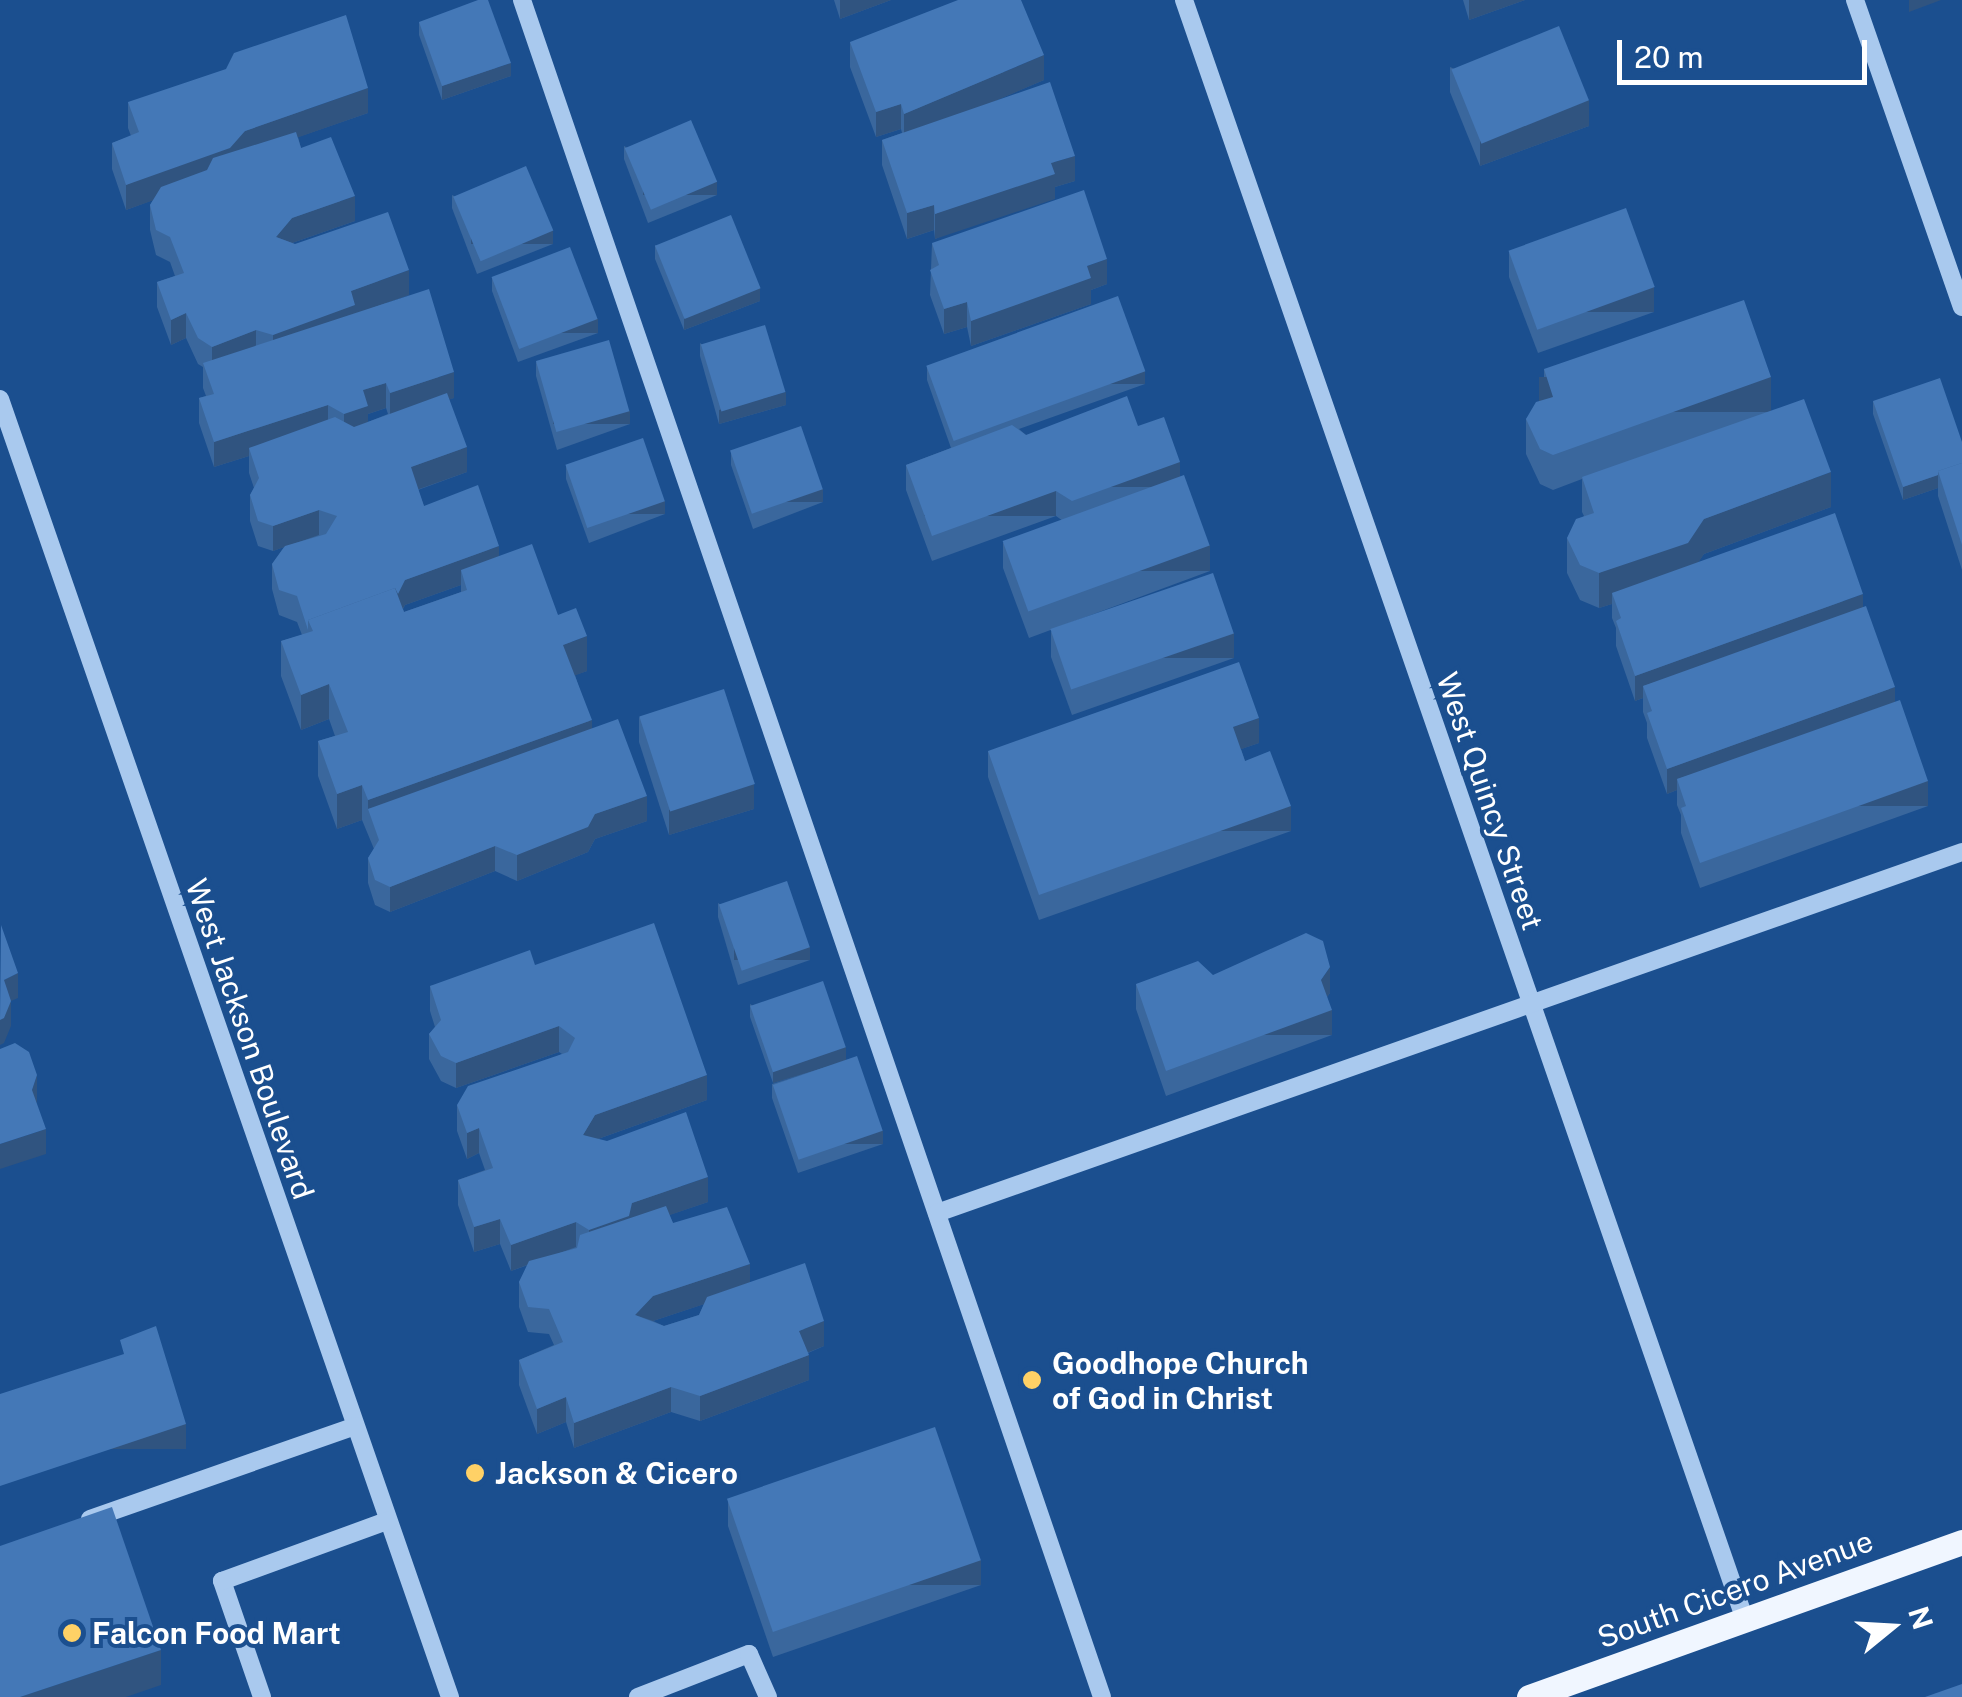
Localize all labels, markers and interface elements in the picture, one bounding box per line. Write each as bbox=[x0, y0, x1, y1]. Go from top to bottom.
scale bar bbox=[1622, 20, 1872, 82]
text: 20 m bbox=[1634, 39, 1703, 75]
street label: West Quincy Street bbox=[1429, 668, 1551, 934]
street label: West Jackson Boulevard bbox=[178, 874, 322, 1204]
place label: Goodhope Church of God in Christ bbox=[1052, 1345, 1309, 1416]
marker: Goodhope Church of God in Christ bbox=[1021, 1369, 1043, 1391]
place label: Jackson & Cicero bbox=[495, 1455, 738, 1491]
marker: Jackson & Cicero bbox=[464, 1462, 486, 1484]
street label: South Cicero Avenue bbox=[1592, 1522, 1878, 1656]
north arrow bbox=[1842, 1577, 1942, 1677]
text: N bbox=[1902, 1602, 1940, 1633]
place label: Falcon Food Mart bbox=[92, 1615, 341, 1651]
marker: Falcon Food Mart bbox=[61, 1622, 83, 1644]

